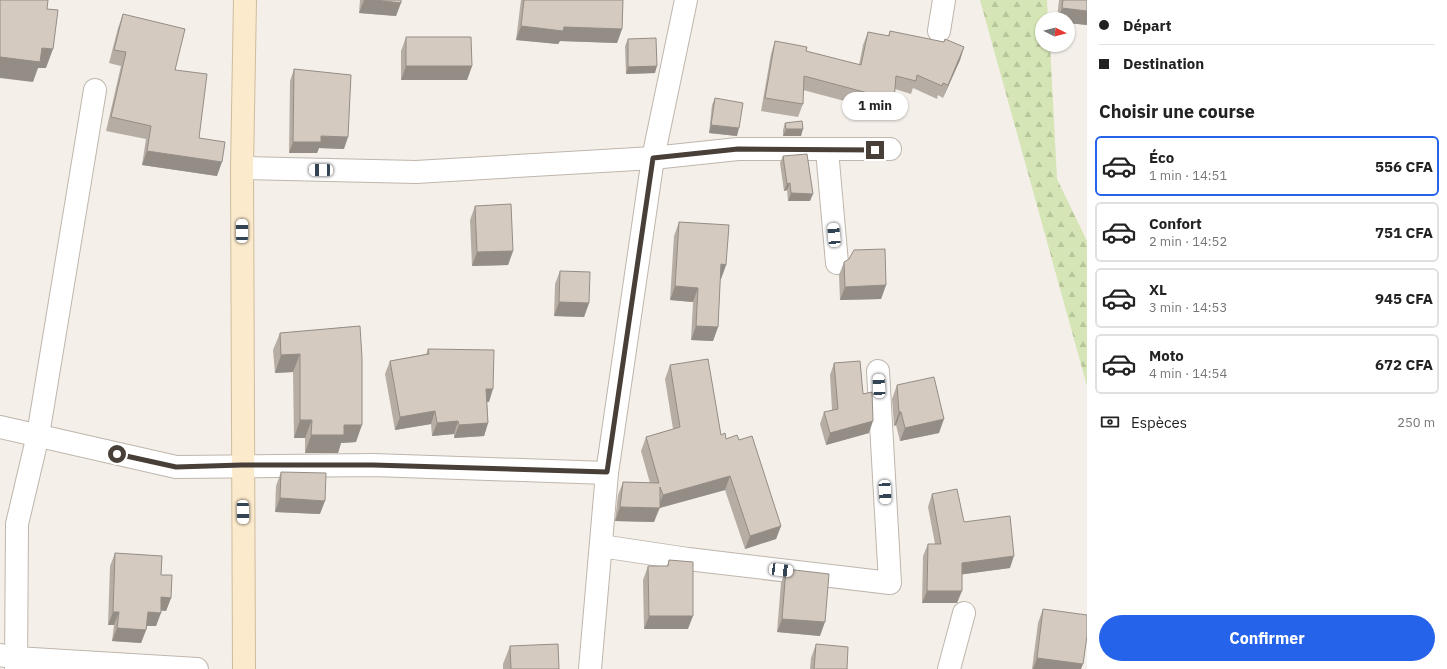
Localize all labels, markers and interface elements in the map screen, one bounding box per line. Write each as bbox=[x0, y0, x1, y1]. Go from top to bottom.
north arrow bbox=[1035, 12, 1075, 52]
map controls bbox=[1035, 12, 1075, 52]
text: Départ bbox=[1123, 16, 1171, 35]
text: Destination bbox=[1123, 54, 1204, 73]
callout: 1 min bbox=[842, 92, 908, 120]
text: 1 min bbox=[858, 97, 892, 114]
text: Choisir une course bbox=[1099, 100, 1255, 123]
route end bbox=[866, 141, 884, 159]
icon: car bbox=[1101, 148, 1137, 184]
text: Éco bbox=[1149, 148, 1174, 167]
text: 556 CFA bbox=[1375, 157, 1433, 176]
car bbox=[309, 164, 333, 176]
text: 1 min · 14:51 bbox=[1149, 167, 1227, 184]
icon: car bbox=[1101, 214, 1137, 250]
text: Confort bbox=[1149, 214, 1202, 233]
car bbox=[236, 219, 248, 243]
car bbox=[827, 223, 841, 247]
text: 751 CFA bbox=[1375, 223, 1433, 242]
text: 2 min · 14:52 bbox=[1149, 233, 1227, 250]
icon: car bbox=[1101, 280, 1137, 316]
text: XL bbox=[1149, 280, 1167, 299]
text: 945 CFA bbox=[1375, 289, 1433, 308]
text: 3 min · 14:53 bbox=[1149, 299, 1227, 316]
icon: car bbox=[1101, 346, 1137, 382]
text: Moto bbox=[1149, 346, 1184, 365]
text: 672 CFA bbox=[1375, 355, 1433, 374]
text: 4 min · 14:54 bbox=[1149, 365, 1227, 382]
car bbox=[872, 374, 886, 398]
icon: cash bbox=[1099, 411, 1121, 433]
text: Espèces bbox=[1131, 413, 1187, 432]
text: 250 m bbox=[1397, 414, 1435, 431]
route start bbox=[108, 445, 126, 463]
car bbox=[878, 480, 892, 504]
car bbox=[237, 500, 249, 524]
car bbox=[768, 563, 794, 577]
button: Confirmer bbox=[1099, 615, 1435, 661]

